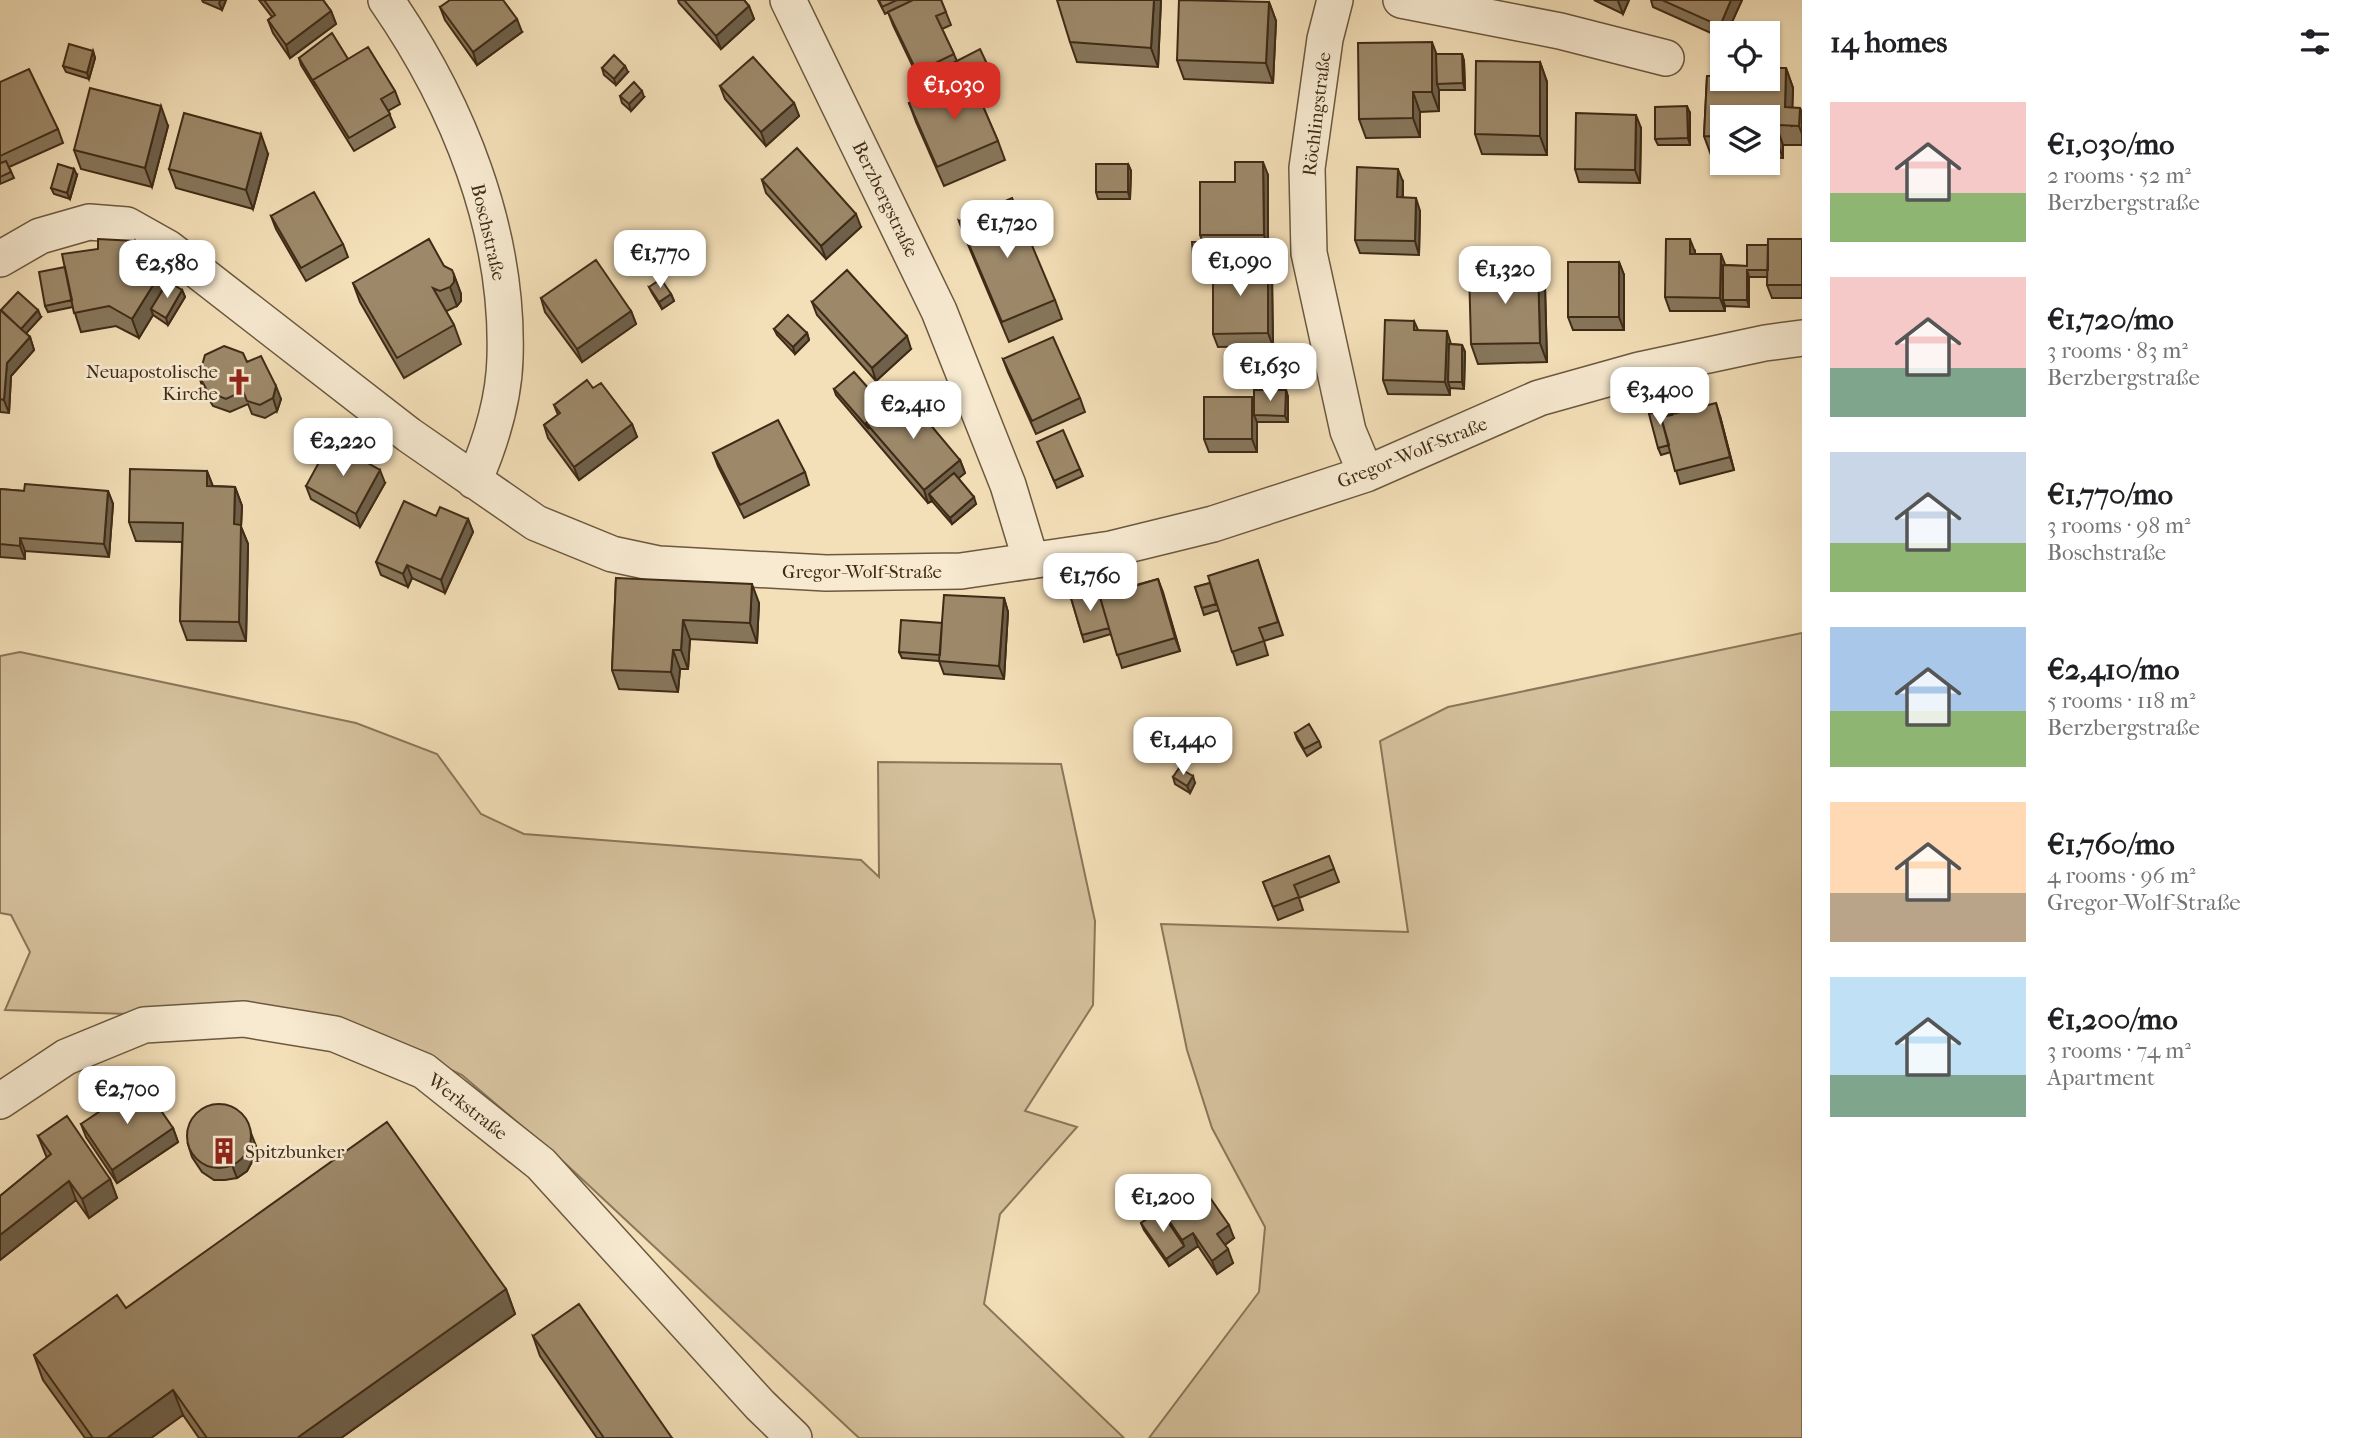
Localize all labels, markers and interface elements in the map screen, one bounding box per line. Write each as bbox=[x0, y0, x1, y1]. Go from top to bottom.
map controls bbox=[1710, 21, 1780, 175]
button: locate bbox=[1710, 21, 1780, 91]
icon: filters bbox=[2296, 23, 2334, 61]
text: 14 homes bbox=[1830, 25, 1947, 60]
street label: Röchlingstraße bbox=[1298, 51, 1336, 177]
pin: €1,030 bbox=[897, 62, 1011, 122]
text: €1,030 bbox=[923, 71, 985, 98]
button: layers bbox=[1710, 105, 1780, 175]
text: €1,030/mo bbox=[2047, 127, 2175, 162]
icon: home bbox=[1886, 130, 1970, 214]
street label: Berzbergstraße bbox=[848, 138, 923, 261]
text: 2 rooms · 52 m² bbox=[2047, 162, 2191, 189]
street label: Boschstraße bbox=[466, 182, 510, 283]
text: Berzbergstraße bbox=[2047, 189, 2200, 216]
pin: €1,720 bbox=[950, 201, 1064, 260]
text: €1,720 bbox=[977, 209, 1037, 236]
pin: €1,770 bbox=[603, 230, 717, 290]
pin: €1,090 bbox=[1183, 238, 1297, 298]
text: €1,770 bbox=[630, 239, 690, 266]
pin: €2,580 bbox=[110, 240, 224, 300]
pin: €1,320 bbox=[1448, 246, 1562, 306]
text: €1,090 bbox=[1208, 247, 1272, 274]
text: €2,580 bbox=[135, 249, 199, 276]
text: €1,320 bbox=[1475, 255, 1535, 282]
text: €1,720/mo bbox=[2047, 302, 2174, 337]
icon: home bbox=[1886, 305, 1970, 389]
text: 3 rooms · 83 m² bbox=[2047, 337, 2188, 364]
pin: €1,630 bbox=[1213, 344, 1327, 403]
text: €1,630 bbox=[1239, 352, 1301, 379]
place label: Neuapostolische Kirche bbox=[86, 361, 218, 405]
text: Berzbergstraße bbox=[2047, 364, 2200, 391]
church icon: Neuapostolische Kirche bbox=[224, 367, 254, 397]
pin: €3,400 bbox=[1603, 368, 1717, 427]
text: €3,400 bbox=[1626, 376, 1694, 403]
pin: €2,410 bbox=[856, 382, 970, 441]
text: €2,410 bbox=[880, 390, 946, 417]
street label: Gregor-Wolf-Straße bbox=[1334, 413, 1491, 493]
pin: €2,220 bbox=[286, 419, 400, 478]
text: €2,220 bbox=[310, 427, 376, 454]
text: €1,770/mo bbox=[2047, 477, 2173, 512]
icon: home bbox=[1886, 480, 1970, 564]
text: 3 rooms · 98 m² bbox=[2047, 512, 2191, 539]
text: Boschstraße bbox=[2047, 539, 2166, 566]
pin: €1,760 bbox=[1033, 554, 1147, 613]
street label: Gregor-Wolf-Straße bbox=[782, 561, 942, 583]
text: €1,760 bbox=[1059, 562, 1121, 589]
text: €2,410/mo bbox=[2047, 652, 2179, 687]
icon: home bbox=[1886, 655, 1970, 739]
text: 5 rooms · 118 m² bbox=[2047, 687, 2195, 714]
text: Berzbergstraße bbox=[2047, 714, 2200, 741]
pin: €1,440 bbox=[1126, 718, 1240, 777]
text: €1,440 bbox=[1149, 726, 1217, 753]
text: €1,760/mo bbox=[2047, 827, 2175, 862]
icon: home bbox=[1886, 830, 1970, 914]
text: 4 rooms · 96 m² bbox=[2047, 862, 2196, 889]
text: Gregor-Wolf-Straße bbox=[2047, 889, 2241, 916]
text: €1,200/mo bbox=[2047, 1002, 2178, 1037]
icon: home bbox=[1886, 1005, 1970, 1089]
text: 3 rooms · 74 m² bbox=[2047, 1037, 2191, 1064]
text: Apartment bbox=[2047, 1064, 2155, 1091]
pin: €2,700 bbox=[70, 1066, 184, 1126]
street label: Werkstraße bbox=[422, 1068, 512, 1145]
text: €2,700 bbox=[94, 1075, 160, 1102]
building icon: Spitzbunker bbox=[209, 1136, 239, 1166]
place label: Spitzbunker bbox=[245, 1141, 345, 1163]
pin: €1,200 bbox=[1106, 1174, 1220, 1234]
text: €1,200 bbox=[1131, 1183, 1195, 1210]

